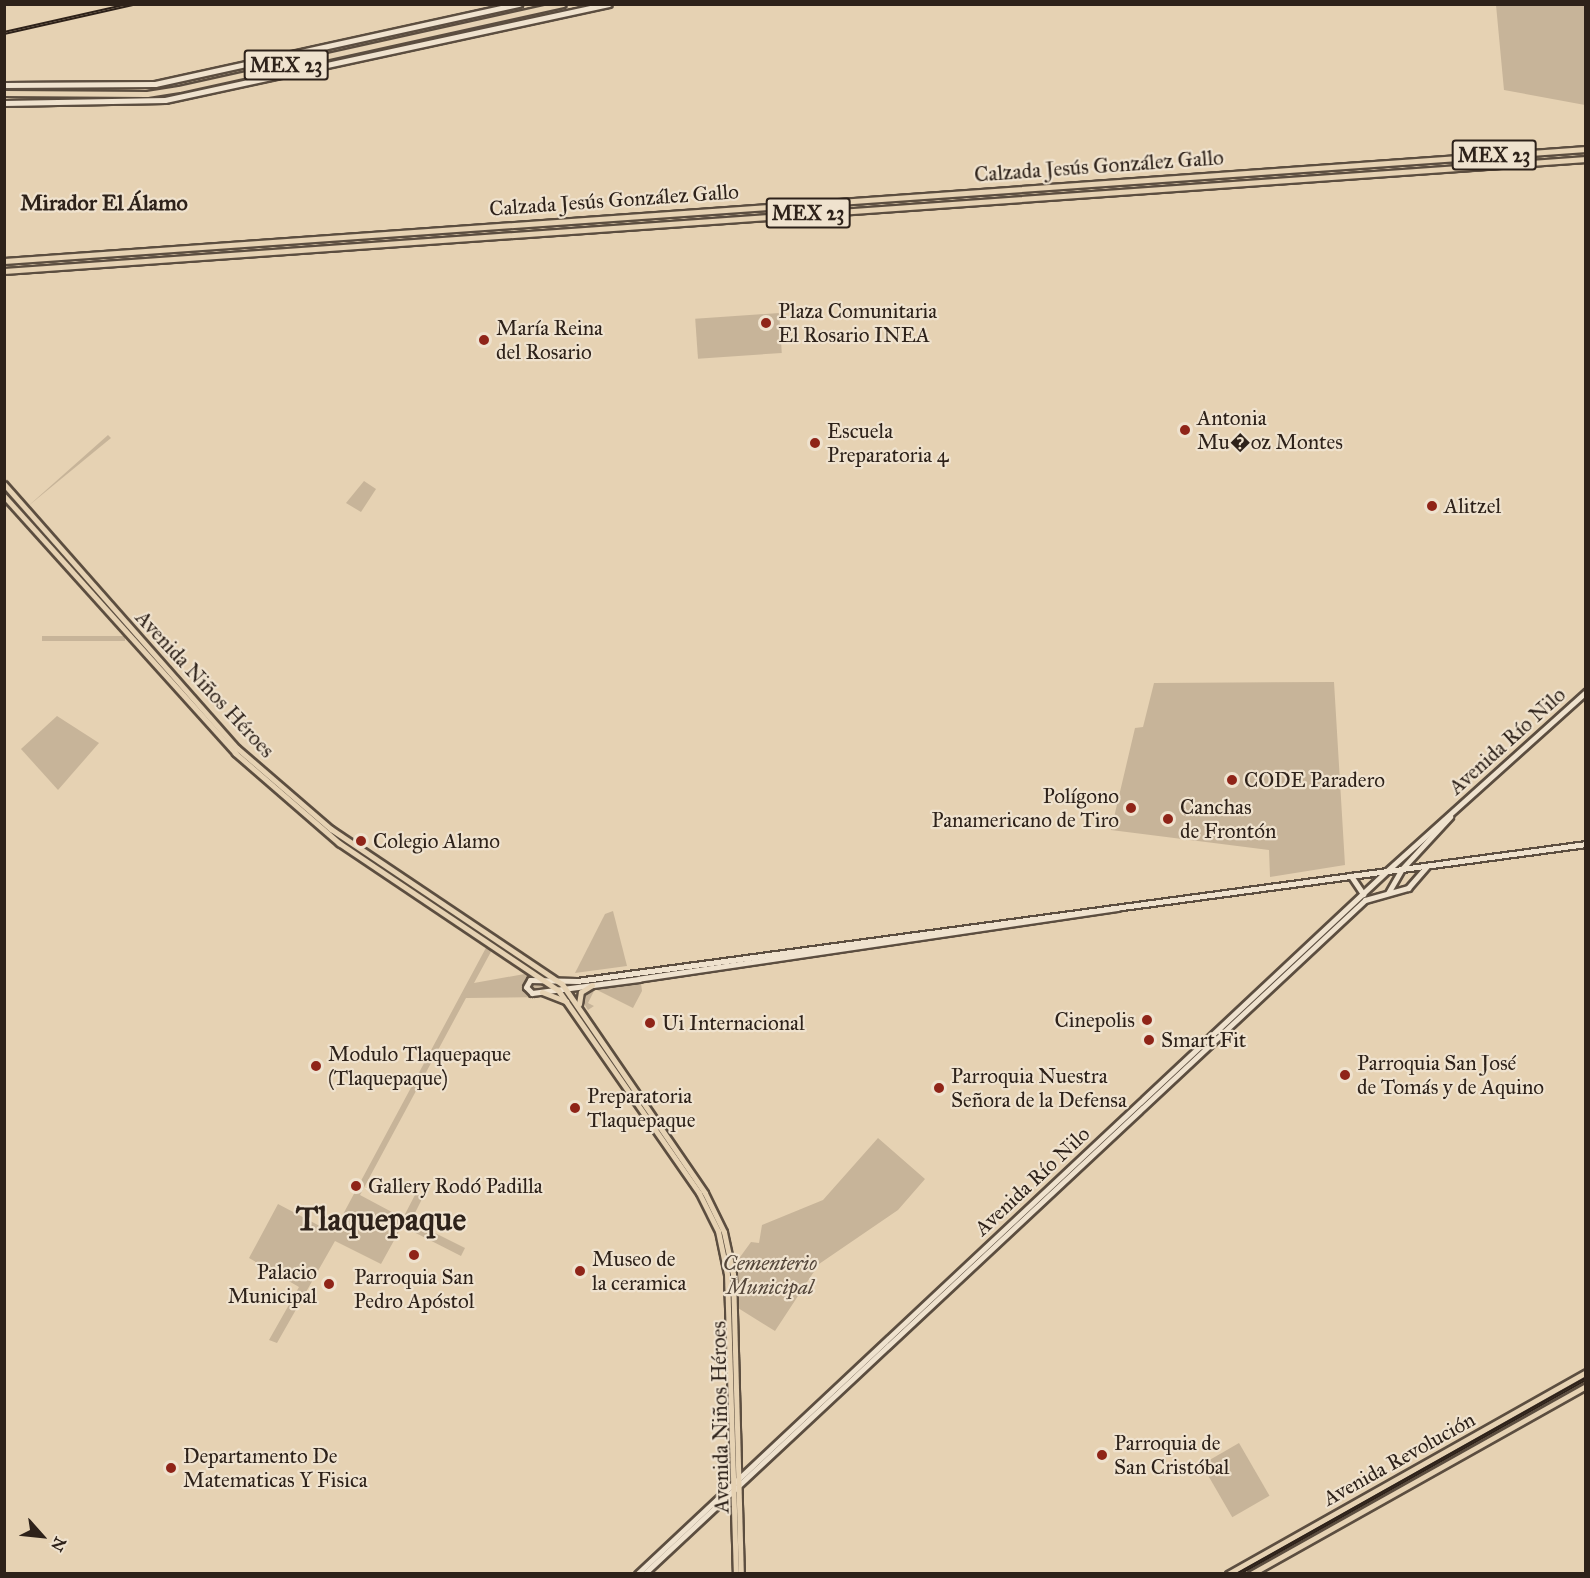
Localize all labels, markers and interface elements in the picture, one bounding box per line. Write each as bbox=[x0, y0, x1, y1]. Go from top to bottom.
road number: MEX 23 bbox=[242, 48, 330, 82]
road number: MEX 23 bbox=[1450, 138, 1538, 172]
street label: Calzada Jesús González Gallo bbox=[973, 145, 1225, 187]
street label: Calzada Jesús González Gallo bbox=[488, 179, 740, 221]
district label: Mirador El Álamo bbox=[20, 190, 188, 216]
road number: MEX 23 bbox=[764, 196, 852, 230]
place label: Plaza Comunitaria El Rosario INEA bbox=[778, 298, 937, 348]
place label: María Reina del Rosario bbox=[496, 315, 603, 365]
marker: Plaza Comunitaria El Rosario INEA bbox=[759, 316, 773, 330]
marker: María Reina del Rosario bbox=[477, 333, 491, 347]
place label: Antonia Mu�oz Montes bbox=[1197, 405, 1343, 455]
place label: Escuela Preparatoria 4 bbox=[827, 418, 948, 468]
marker: Antonia Mu�oz Montes bbox=[1178, 423, 1192, 437]
marker: Escuela Preparatoria 4 bbox=[808, 436, 822, 450]
place label: Alitzel bbox=[1444, 493, 1501, 519]
marker: Alitzel bbox=[1425, 499, 1439, 513]
street label: Avenida Niños Héroes bbox=[130, 605, 280, 763]
street label: Avenida Río Nilo bbox=[1443, 682, 1571, 800]
place label: CODE Paradero bbox=[1244, 767, 1385, 793]
marker: CODE Paradero bbox=[1225, 773, 1239, 787]
place label: Polígono Panamericano de Tiro bbox=[932, 783, 1119, 833]
place label: Canchas de Frontón bbox=[1180, 794, 1276, 844]
marker: Polígono Panamericano de Tiro bbox=[1124, 801, 1138, 815]
marker: Canchas de Frontón bbox=[1161, 812, 1175, 826]
place label: Colegio Alamo bbox=[373, 828, 500, 854]
marker: Colegio Alamo bbox=[354, 834, 368, 848]
place label: Cinepolis bbox=[1055, 1007, 1135, 1033]
place label: Ui Internacional bbox=[662, 1010, 805, 1036]
marker: Cinepolis bbox=[1140, 1013, 1154, 1027]
marker: Ui Internacional bbox=[643, 1016, 657, 1030]
place label: Smart Fit bbox=[1161, 1027, 1246, 1053]
marker: Smart Fit bbox=[1142, 1033, 1156, 1047]
place label: Modulo Tlaquepaque (Tlaquepaque) bbox=[328, 1041, 511, 1091]
place label: Parroquia San José de Tomás y de Aquino bbox=[1357, 1050, 1544, 1100]
marker: Modulo Tlaquepaque (Tlaquepaque) bbox=[309, 1059, 323, 1073]
place label: Parroquia Nuestra Señora de la Defensa bbox=[951, 1063, 1127, 1113]
marker: Parroquia San José de Tomás y de Aquino bbox=[1338, 1068, 1352, 1082]
marker: Parroquia Nuestra Señora de la Defensa bbox=[932, 1081, 946, 1095]
place label: Preparatoria Tlaquepaque bbox=[587, 1083, 695, 1133]
marker: Preparatoria Tlaquepaque bbox=[568, 1101, 582, 1115]
street label: Avenida Río Nilo bbox=[969, 1121, 1095, 1241]
place label: Gallery Rodó Padilla bbox=[368, 1173, 543, 1199]
marker: Gallery Rodó Padilla bbox=[349, 1179, 363, 1193]
district label: Tlaquepaque bbox=[296, 1200, 466, 1240]
place label: Museo de la ceramica bbox=[592, 1246, 686, 1296]
marker: Parroquia San Pedro Apóstol bbox=[407, 1248, 421, 1262]
park label: Cementerio Municipal bbox=[723, 1250, 817, 1300]
place label: Palacio Municipal bbox=[228, 1259, 317, 1309]
place label: Parroquia San Pedro Apóstol bbox=[354, 1264, 474, 1314]
marker: Museo de la ceramica bbox=[573, 1264, 587, 1278]
marker: Palacio Municipal bbox=[322, 1277, 336, 1291]
street label: Avenida Niños Héroes bbox=[706, 1321, 734, 1513]
street label: Avenida Revolución bbox=[1318, 1407, 1480, 1511]
place label: Parroquia de San Cristóbal bbox=[1114, 1430, 1229, 1480]
place label: Departamento De Matematicas Y Fisica bbox=[183, 1443, 368, 1493]
marker: Parroquia de San Cristóbal bbox=[1095, 1448, 1109, 1462]
marker: Departamento De Matematicas Y Fisica bbox=[164, 1461, 178, 1475]
north arrow bbox=[12, 1506, 72, 1566]
text: N bbox=[47, 1534, 70, 1555]

